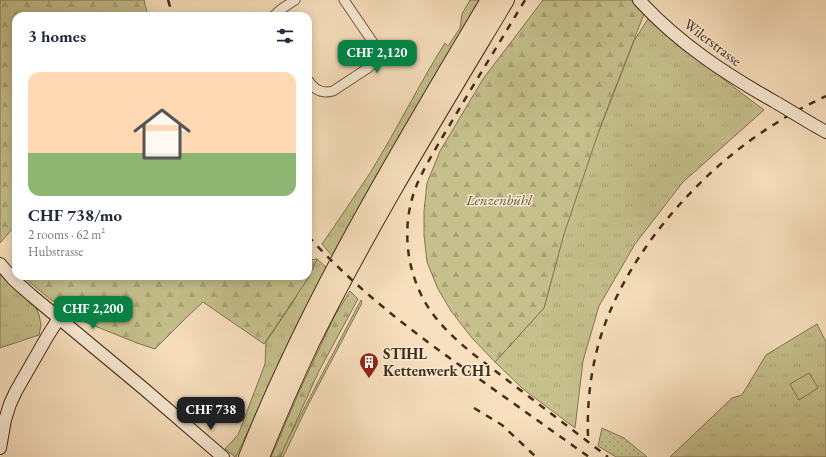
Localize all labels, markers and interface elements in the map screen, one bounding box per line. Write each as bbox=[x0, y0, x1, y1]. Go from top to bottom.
street label: Wilerstrasse bbox=[680, 14, 746, 70]
text: 3 homes bbox=[28, 25, 86, 47]
icon: filters bbox=[274, 25, 296, 47]
pin: CHF 2,120 bbox=[331, 40, 423, 74]
text: CHF 2,120 bbox=[347, 44, 407, 61]
icon: home bbox=[126, 98, 198, 170]
park label: Lenzenbühl bbox=[465, 190, 533, 209]
text: CHF 738/mo bbox=[28, 204, 122, 226]
text: 2 rooms · 62 m² bbox=[28, 226, 105, 243]
text: Hubstrasse bbox=[28, 243, 83, 260]
pin: CHF 2,200 bbox=[47, 296, 139, 330]
text: CHF 2,200 bbox=[63, 300, 123, 317]
place label: STIHL Kettenwerk CH1 bbox=[383, 344, 492, 380]
building icon: STIHL Kettenwerk CH1 bbox=[358, 351, 380, 379]
pin: CHF 738 bbox=[174, 397, 248, 431]
text: CHF 738 bbox=[186, 401, 236, 418]

